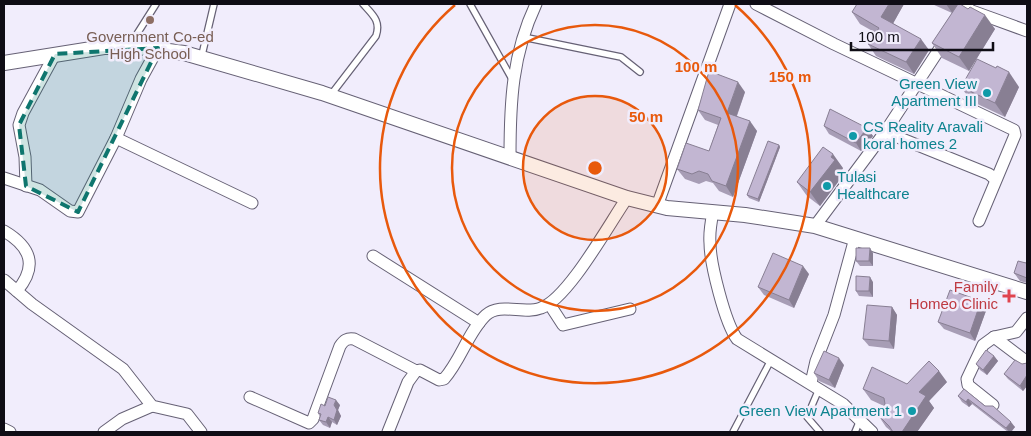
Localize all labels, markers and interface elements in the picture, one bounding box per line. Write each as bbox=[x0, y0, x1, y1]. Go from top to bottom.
marker: Government Co-ed High School bbox=[144, 14, 156, 26]
scale bar bbox=[851, 20, 994, 52]
place label: Government Co-ed High School bbox=[86, 28, 214, 62]
text: 100 m bbox=[858, 28, 900, 45]
text: 100 m bbox=[675, 58, 717, 75]
text: 150 m bbox=[769, 68, 811, 85]
place label: Green View Apartment III bbox=[891, 75, 977, 109]
marker: Green View Apartment III bbox=[981, 87, 993, 99]
text: 50 m bbox=[629, 108, 663, 125]
place label: CS Reality Aravali koral homes 2 bbox=[863, 118, 983, 152]
marker: CS Reality Aravali koral homes 2 bbox=[847, 130, 859, 142]
centre of rings bbox=[586, 159, 604, 177]
place label: Tulasi Healthcare bbox=[837, 168, 910, 202]
marker: Tulasi Healthcare bbox=[821, 180, 833, 192]
place label: Family Homeo Clinic bbox=[909, 278, 998, 312]
marker: Family Homeo Clinic bbox=[1002, 289, 1016, 303]
place label: Green View Apartment 1 bbox=[739, 402, 902, 419]
marker: Green View Apartment 1 bbox=[906, 405, 918, 417]

